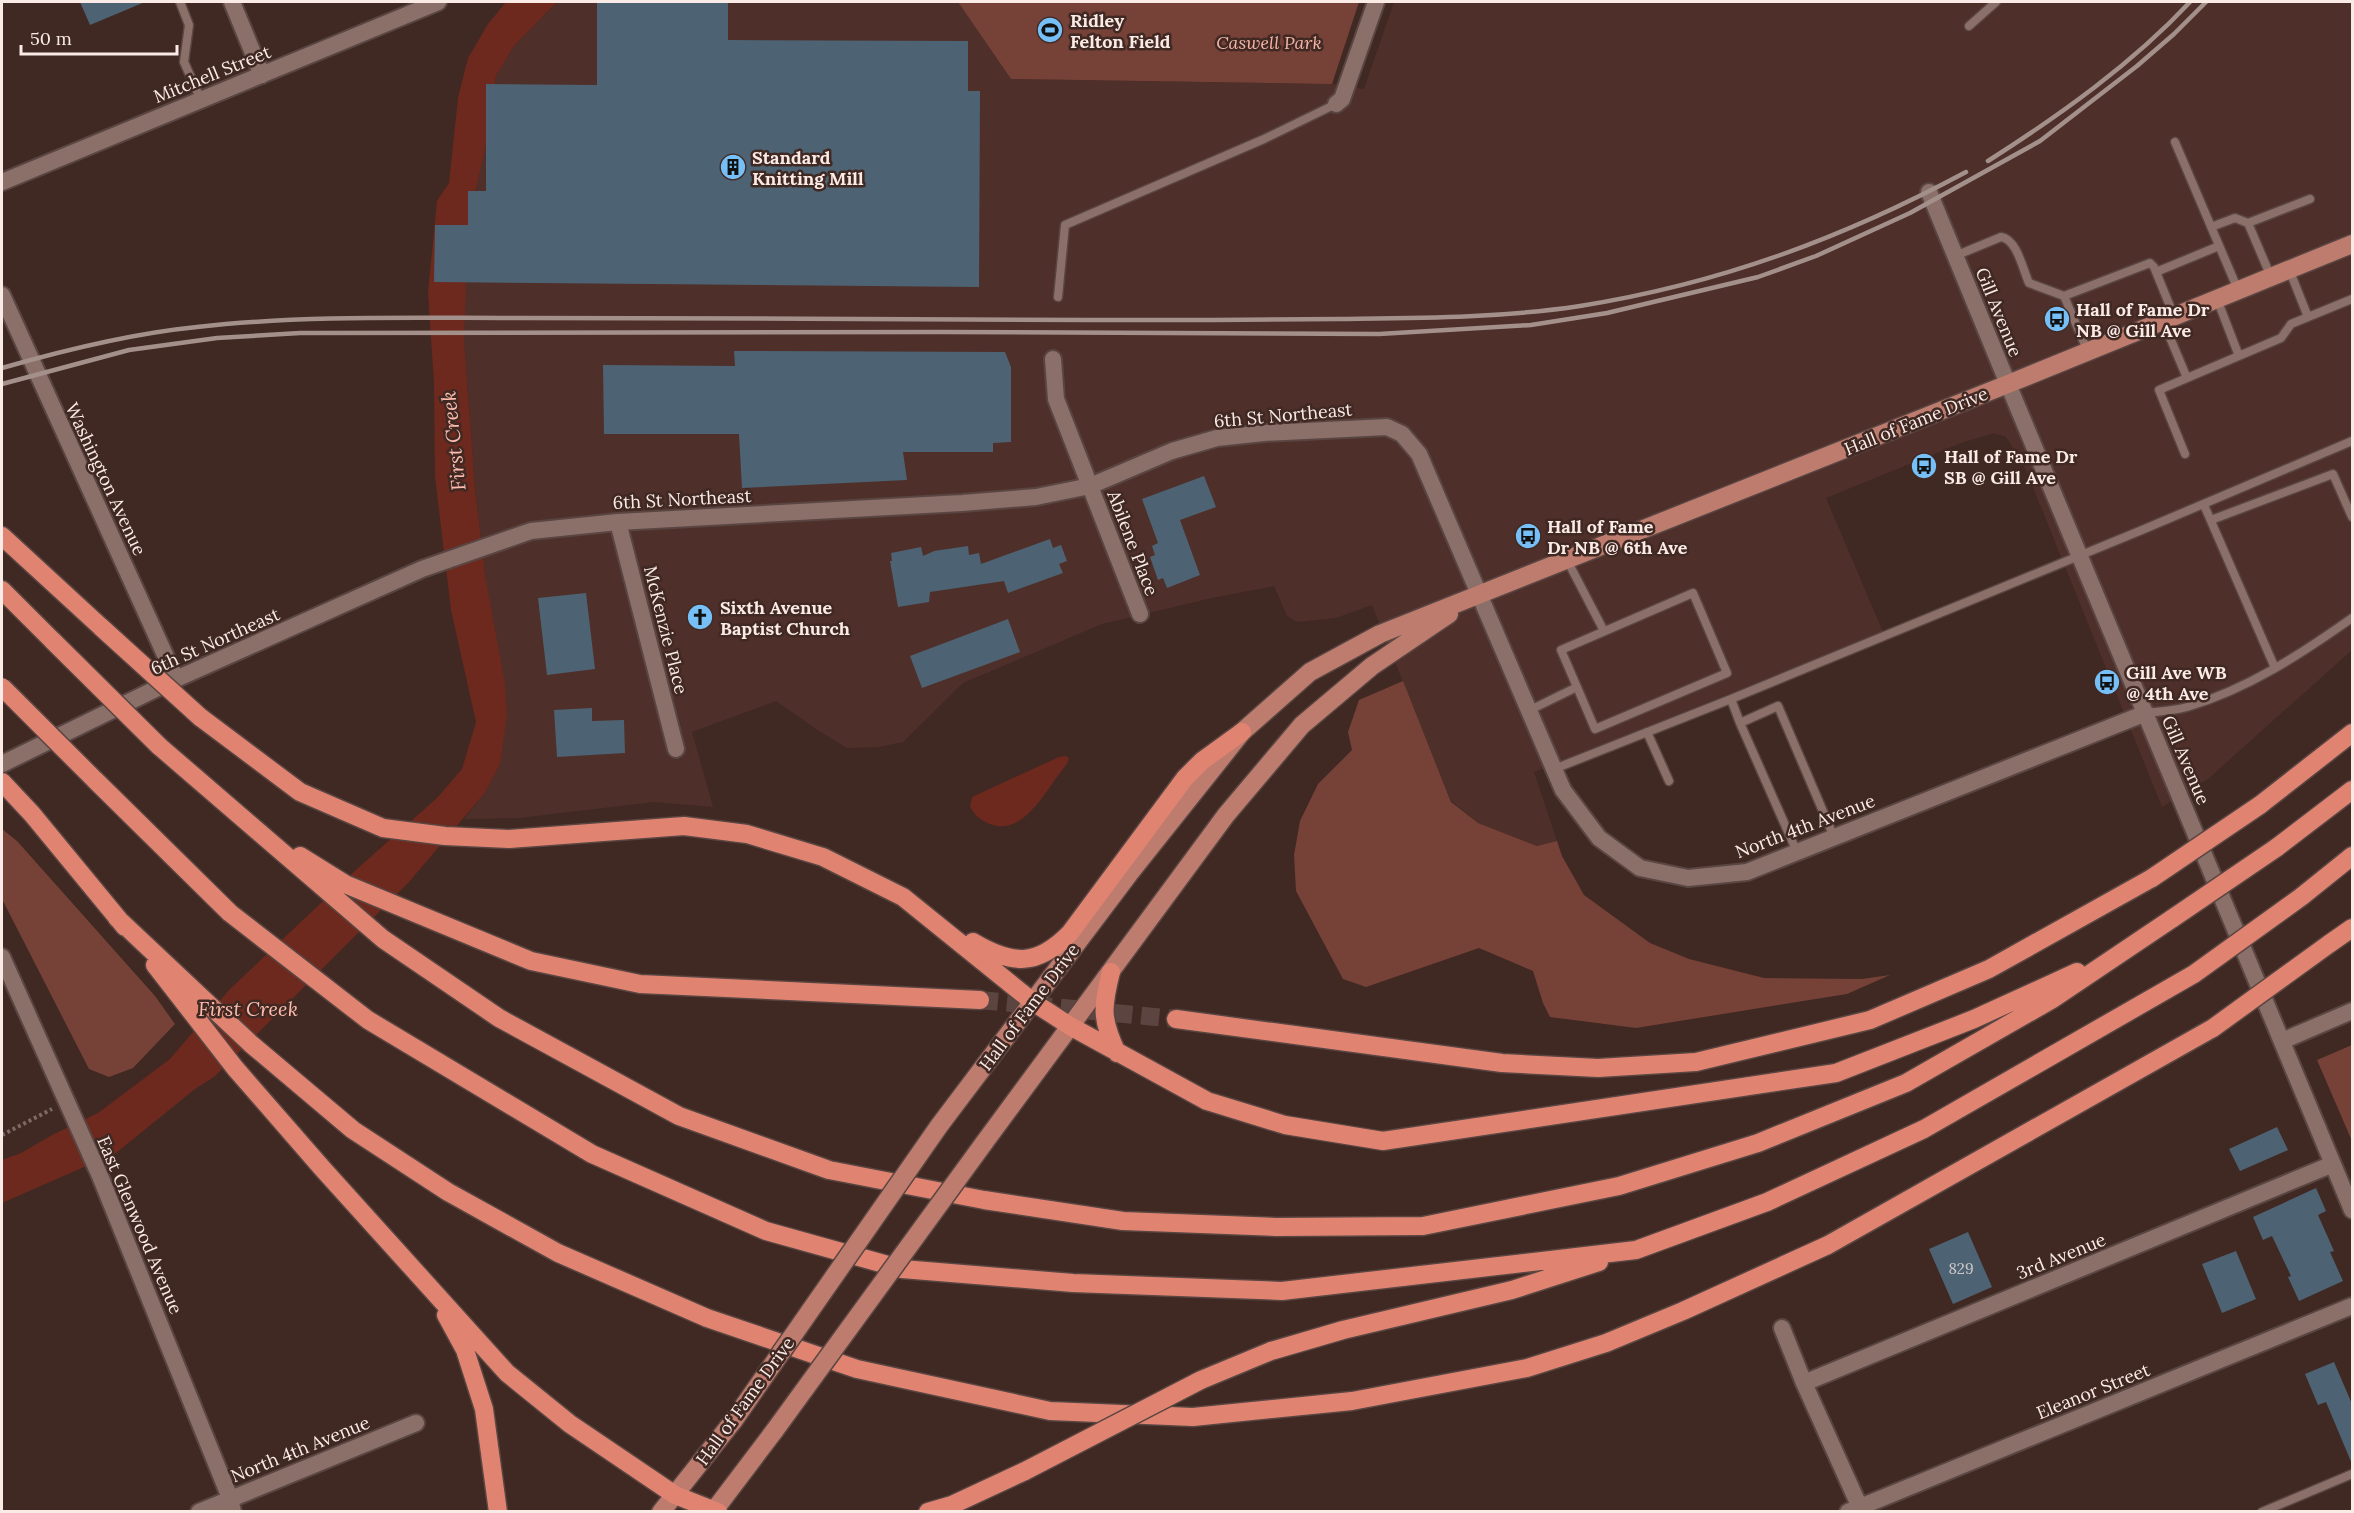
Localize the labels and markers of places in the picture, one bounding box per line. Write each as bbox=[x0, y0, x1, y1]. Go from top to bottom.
place label: Ridley Felton Field bbox=[1070, 9, 1171, 53]
sports icon: Ridley Felton Field bbox=[1035, 15, 1065, 45]
place label: Standard Knitting Mill bbox=[752, 146, 864, 190]
building icon: Standard Knitting Mill bbox=[718, 152, 748, 182]
place label: Hall of Fame Dr NB @ Gill Ave bbox=[2076, 298, 2210, 342]
bus stop icon: Hall of Fame Dr NB @ Gill Ave bbox=[2042, 304, 2072, 334]
place label: Hall of Fame Dr SB @ Gill Ave bbox=[1944, 445, 2078, 489]
bus stop icon: Hall of Fame Dr SB @ Gill Ave bbox=[1909, 451, 1939, 481]
place label: Hall of Fame Dr NB @ 6th Ave bbox=[1547, 515, 1688, 559]
bus stop icon: Hall of Fame Dr NB @ 6th Ave bbox=[1513, 521, 1543, 551]
place label: Sixth Avenue Baptist Church bbox=[720, 596, 850, 640]
church icon: Sixth Avenue Baptist Church bbox=[685, 602, 715, 632]
place label: Gill Ave WB @ 4th Ave bbox=[2126, 661, 2227, 705]
bus stop icon: Gill Ave WB @ 4th Ave bbox=[2092, 667, 2122, 697]

